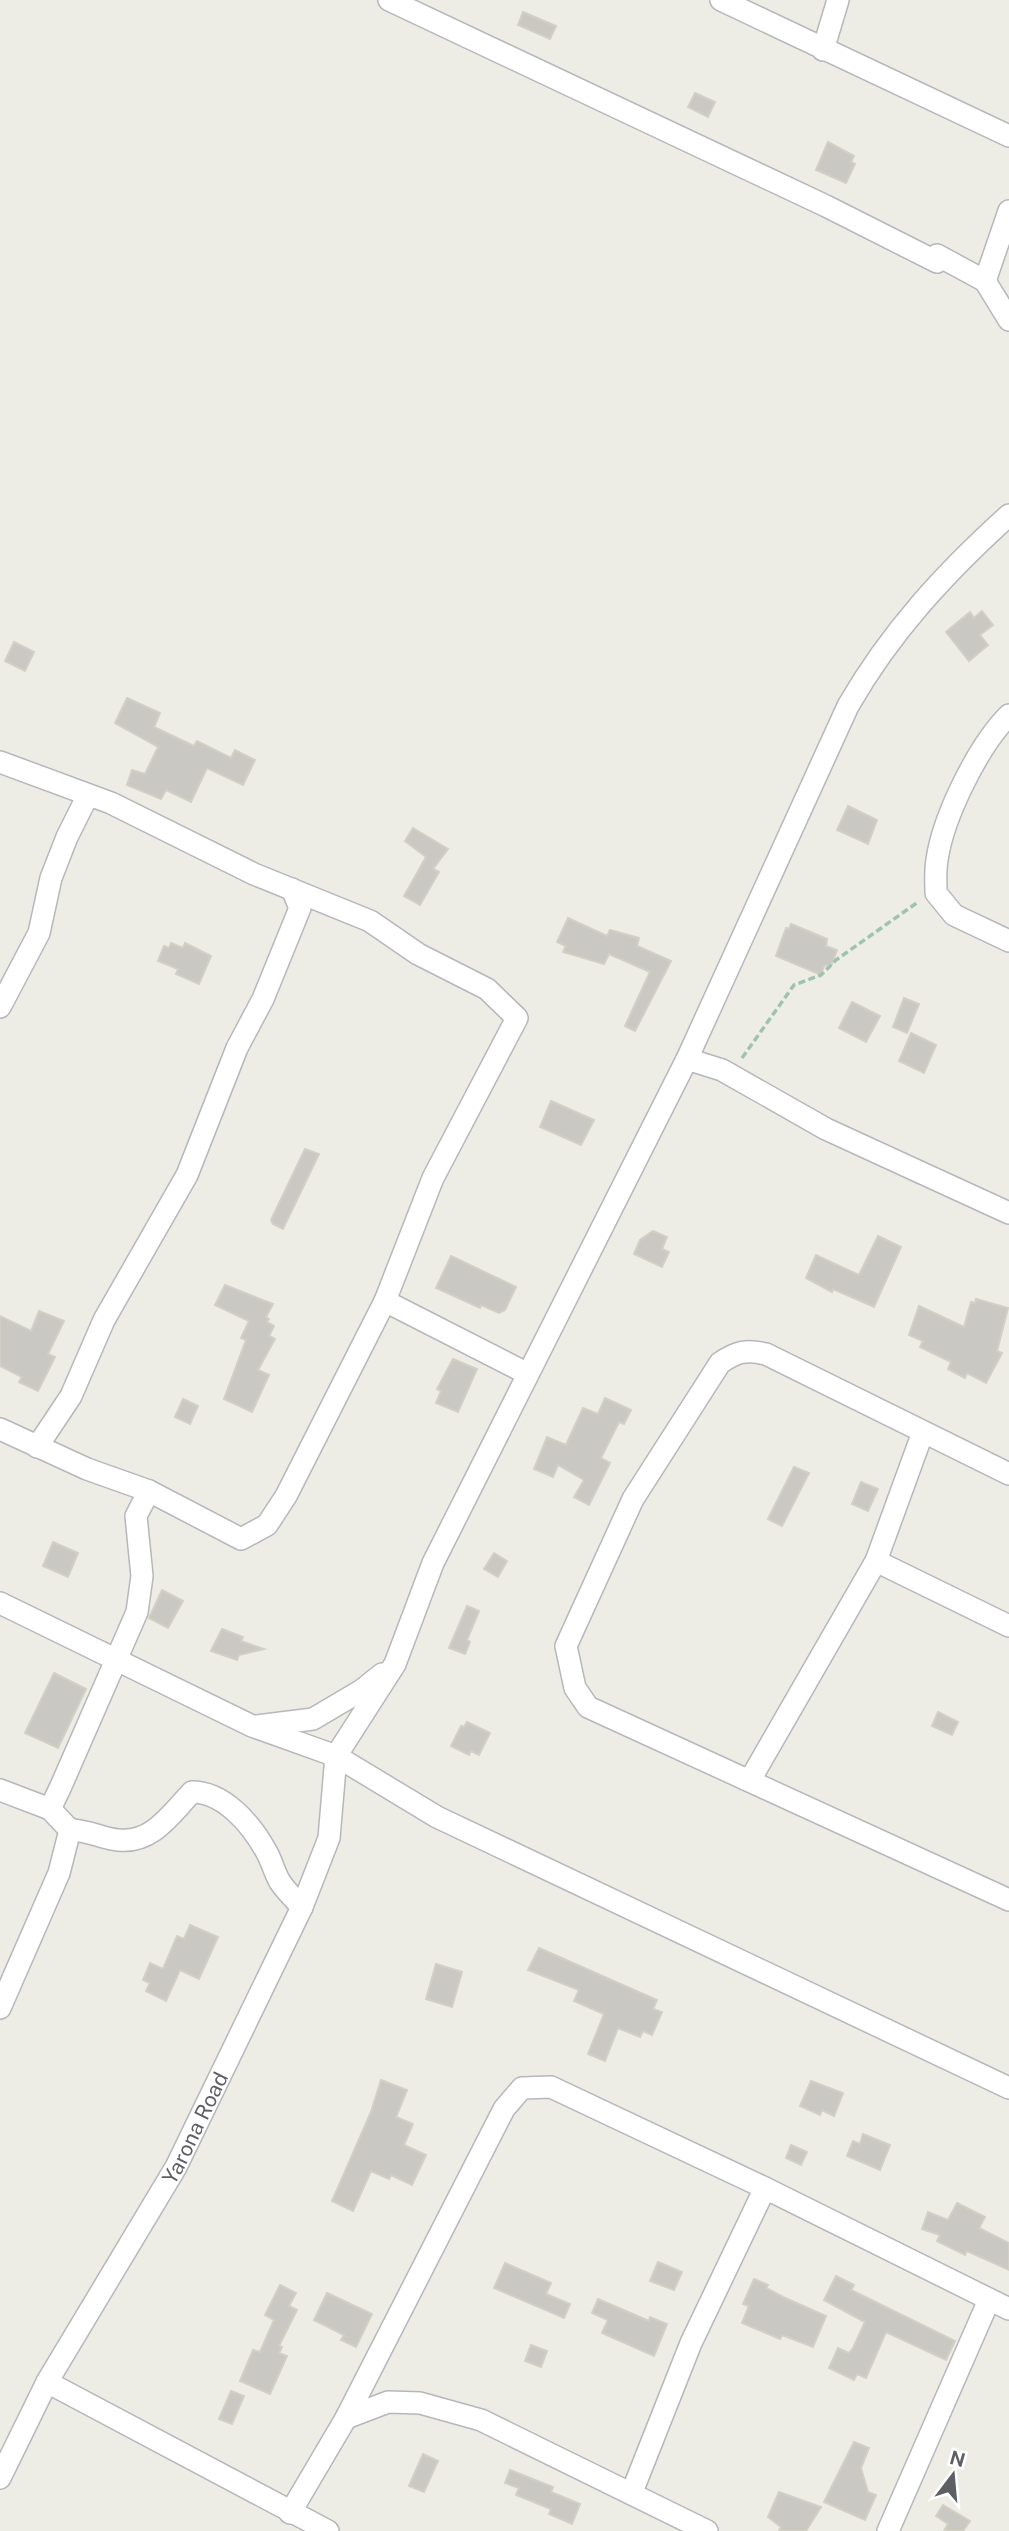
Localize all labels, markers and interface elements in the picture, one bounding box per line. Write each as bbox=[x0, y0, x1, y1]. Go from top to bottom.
street label: Yarona Road bbox=[156, 2068, 233, 2188]
north arrow bbox=[918, 2440, 988, 2510]
text: N bbox=[948, 2446, 968, 2471]

